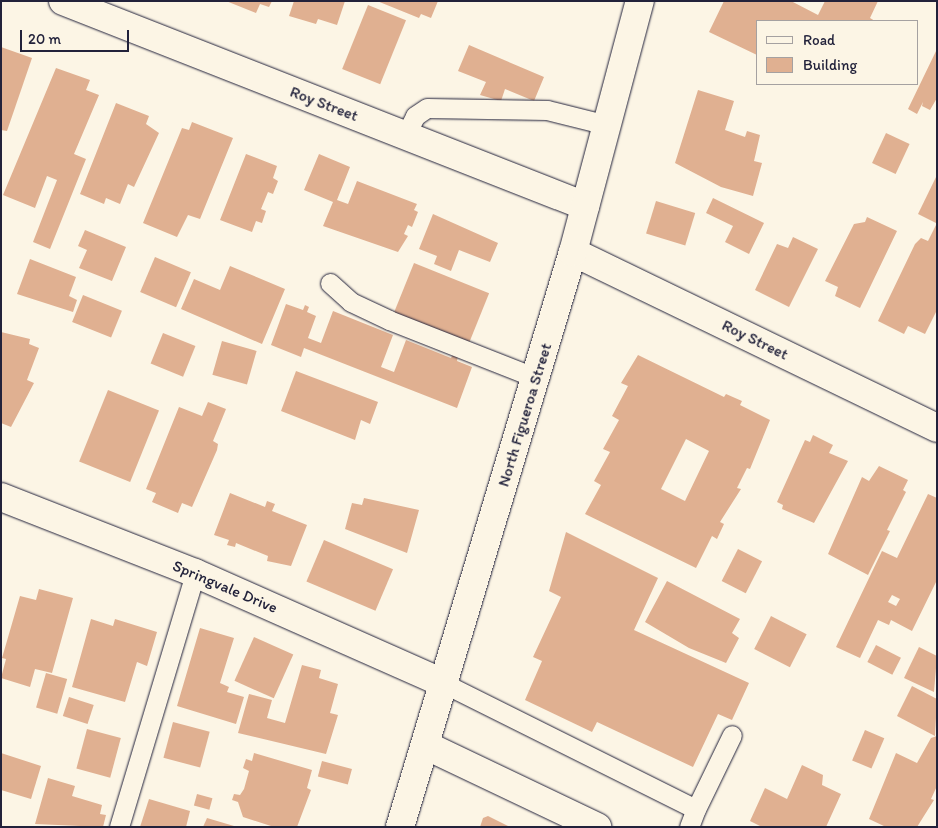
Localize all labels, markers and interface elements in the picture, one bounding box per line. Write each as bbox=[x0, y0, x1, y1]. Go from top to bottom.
scale bar bbox=[22, 20, 131, 52]
legend bbox=[756, 20, 918, 85]
text: 20 m bbox=[28, 30, 61, 48]
text: Road bbox=[803, 31, 835, 49]
text: Building bbox=[803, 56, 857, 74]
street label: Roy Street bbox=[287, 82, 361, 126]
street label: Roy Street bbox=[719, 316, 791, 364]
street label: North Figueroa Street bbox=[494, 341, 556, 489]
street label: Springvale Drive bbox=[170, 556, 280, 618]

